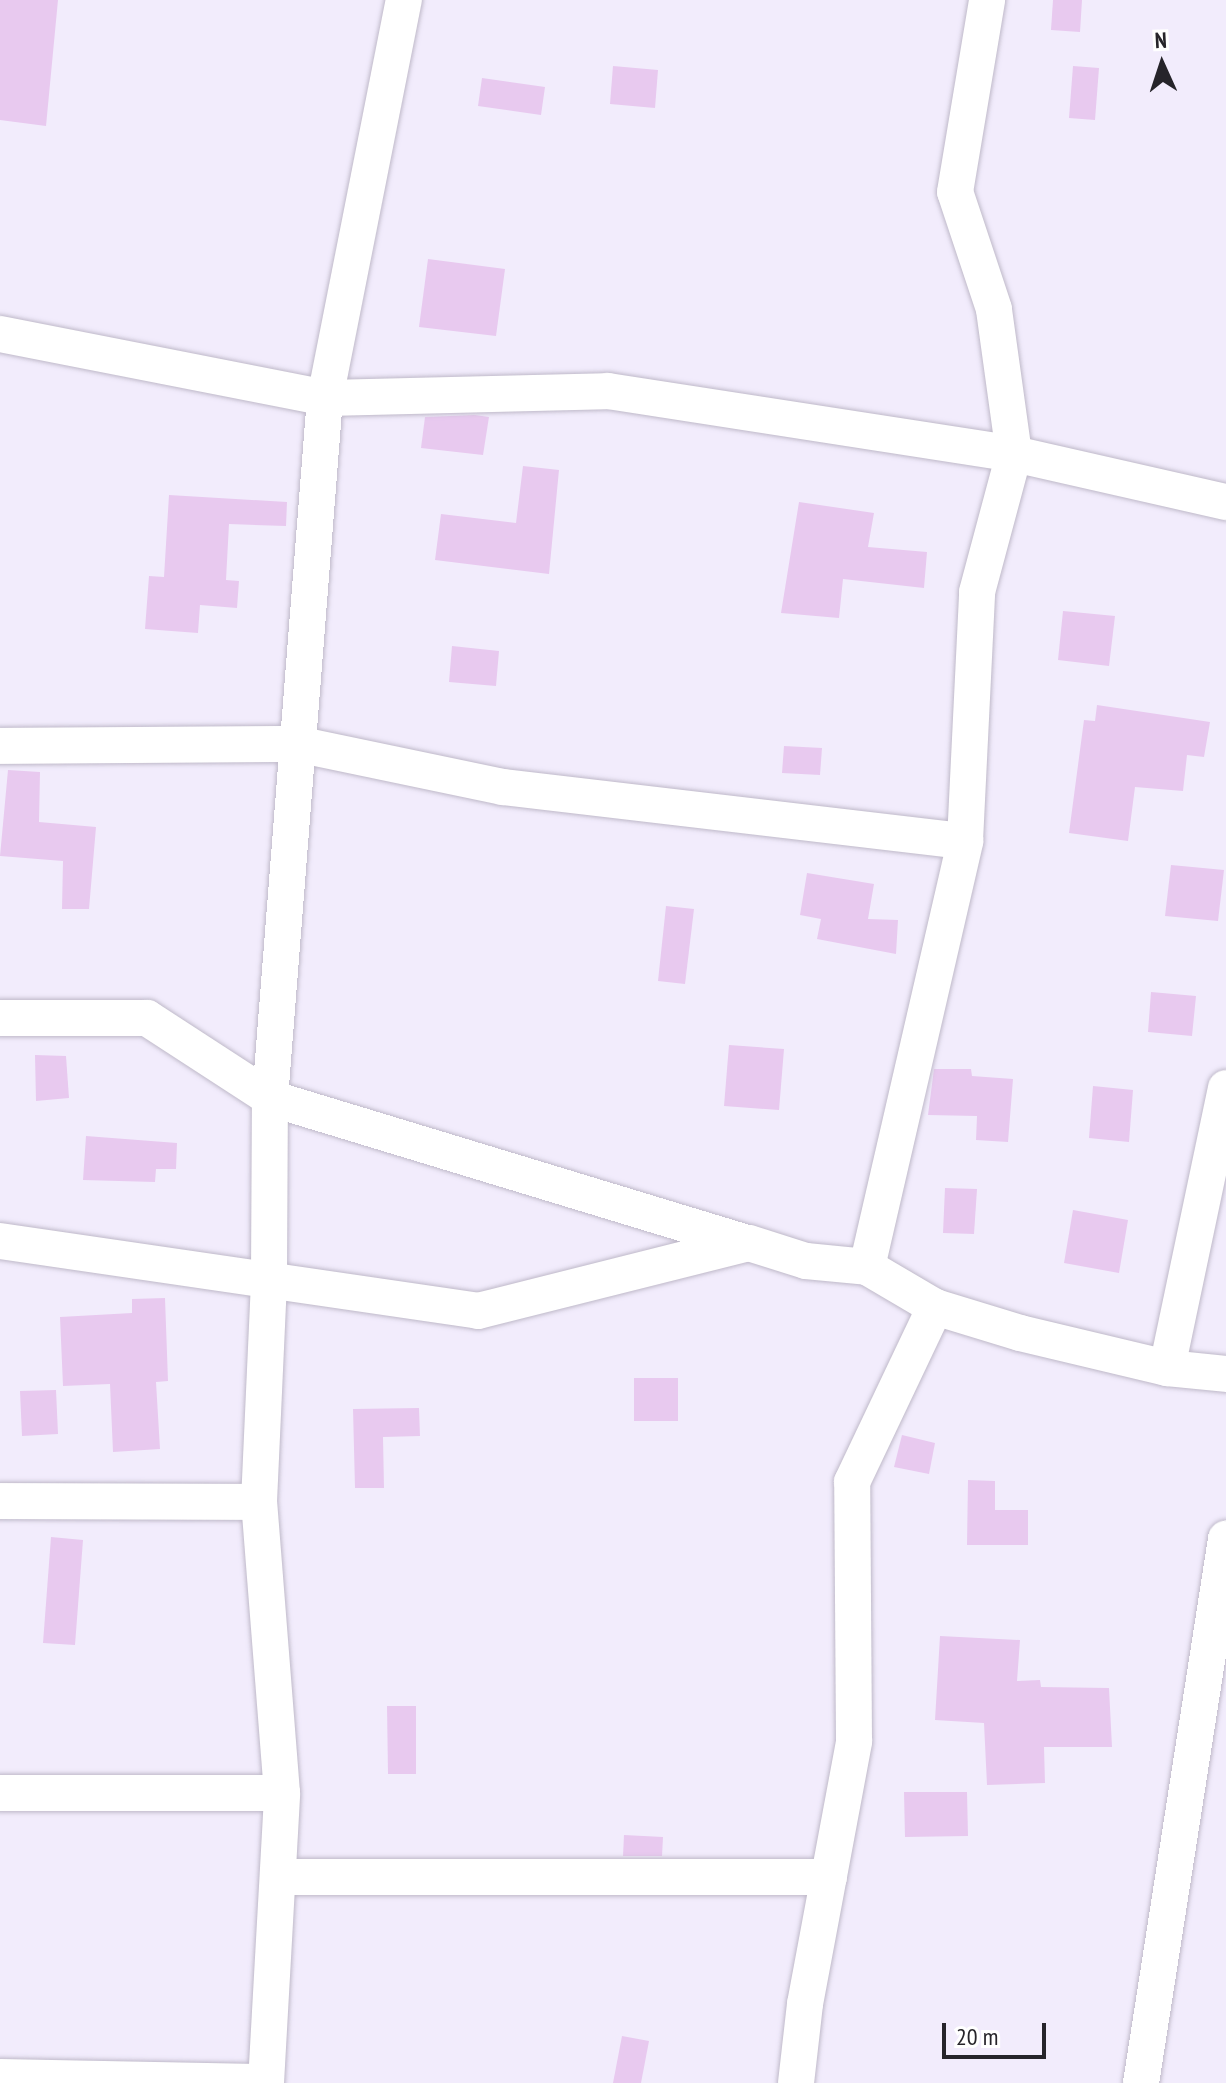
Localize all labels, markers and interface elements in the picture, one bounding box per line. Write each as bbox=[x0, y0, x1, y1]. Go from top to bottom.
north arrow bbox=[1122, 24, 1202, 104]
text: N bbox=[1154, 26, 1167, 54]
scale bar bbox=[946, 2007, 1050, 2057]
text: 20 m bbox=[956, 2021, 998, 2052]

